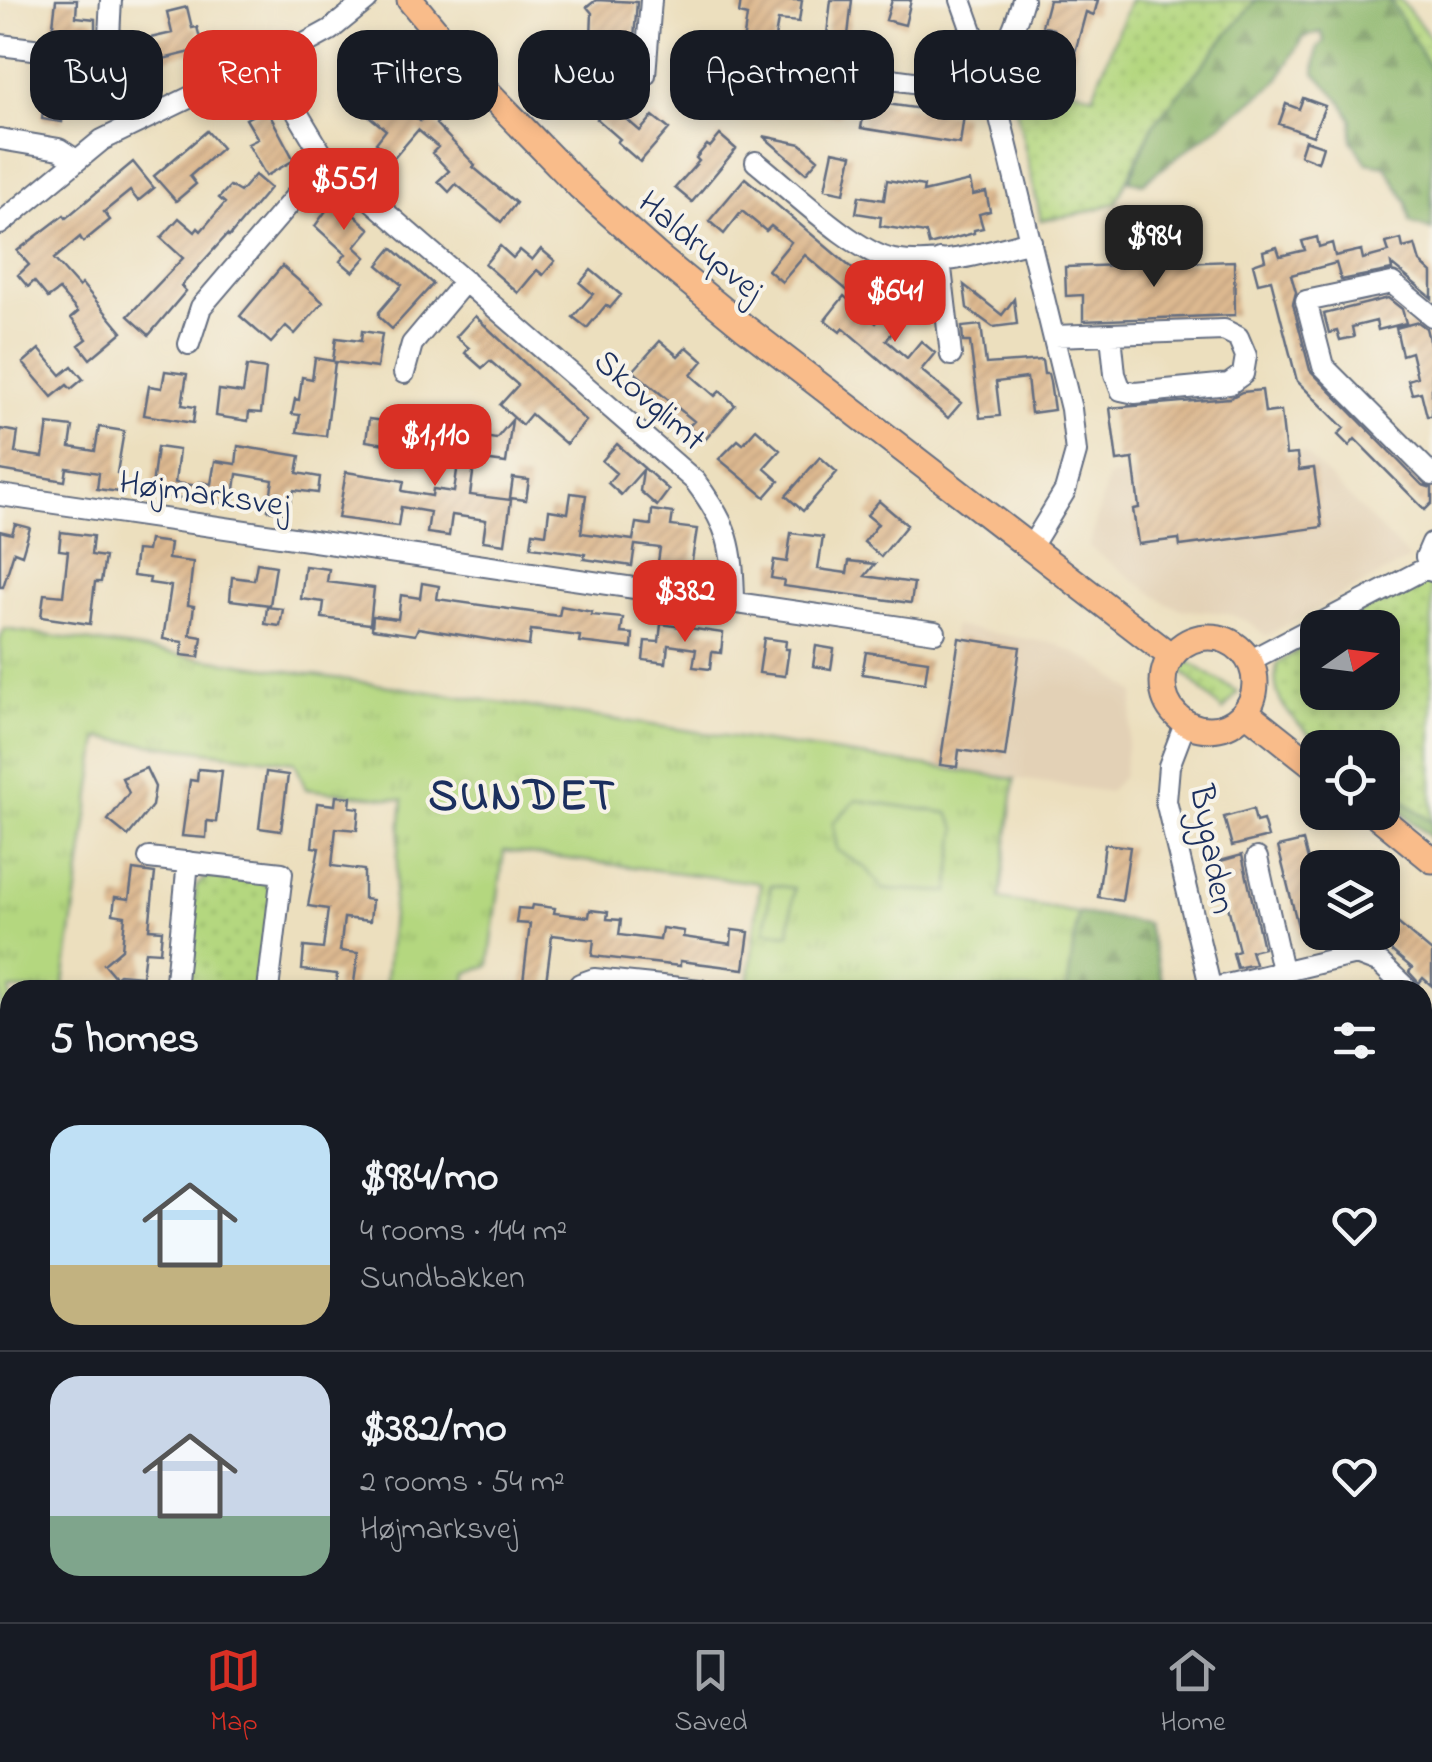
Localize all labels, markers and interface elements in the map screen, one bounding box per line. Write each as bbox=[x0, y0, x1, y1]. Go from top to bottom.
chip: Buy bbox=[30, 30, 163, 120]
chip: Rent bbox=[183, 30, 317, 120]
chip: Filters bbox=[337, 30, 498, 120]
chip: New bbox=[518, 30, 650, 120]
chip: Apartment bbox=[670, 30, 894, 120]
chip: House bbox=[914, 30, 1076, 120]
pin: $551 bbox=[285, 148, 403, 233]
text: $551 bbox=[311, 157, 377, 204]
street label: Haldrupvej bbox=[625, 179, 775, 317]
pin: $984 bbox=[1095, 205, 1213, 290]
text: $984 bbox=[1127, 214, 1181, 261]
pin: $641 bbox=[836, 260, 954, 345]
text: $641 bbox=[867, 269, 923, 316]
street label: Skovglimt bbox=[581, 338, 717, 465]
pin: $1,110 bbox=[354, 404, 516, 489]
text: $1,110 bbox=[400, 413, 470, 460]
street label: Højmarksvej bbox=[116, 458, 294, 533]
pin: $382 bbox=[626, 560, 744, 645]
text: $382 bbox=[655, 569, 715, 616]
north arrow bbox=[1300, 610, 1400, 710]
map controls bbox=[1300, 610, 1400, 950]
button: locate bbox=[1300, 730, 1400, 830]
district label: SUNDET bbox=[429, 765, 617, 831]
street label: Bygaden bbox=[1174, 780, 1247, 918]
button: layers bbox=[1300, 850, 1400, 950]
text: 5 homes bbox=[50, 1010, 199, 1071]
icon: filters bbox=[1327, 1013, 1382, 1068]
text: $984/mo bbox=[360, 1148, 499, 1209]
icon: home bbox=[130, 1165, 250, 1285]
icon: heart bbox=[1327, 1198, 1382, 1253]
text: 4 rooms · 144 m² bbox=[360, 1209, 567, 1256]
text: Sundbakken bbox=[360, 1256, 525, 1303]
text: $382/mo bbox=[360, 1399, 507, 1460]
icon: home bbox=[130, 1416, 250, 1536]
icon: heart bbox=[1327, 1449, 1382, 1504]
text: 2 rooms · 54 m² bbox=[360, 1460, 565, 1507]
text: Højmarksvej bbox=[360, 1507, 517, 1554]
tab: Map bbox=[206, 1643, 261, 1744]
tab: Saved bbox=[674, 1643, 747, 1744]
tab: Home bbox=[1160, 1643, 1226, 1744]

